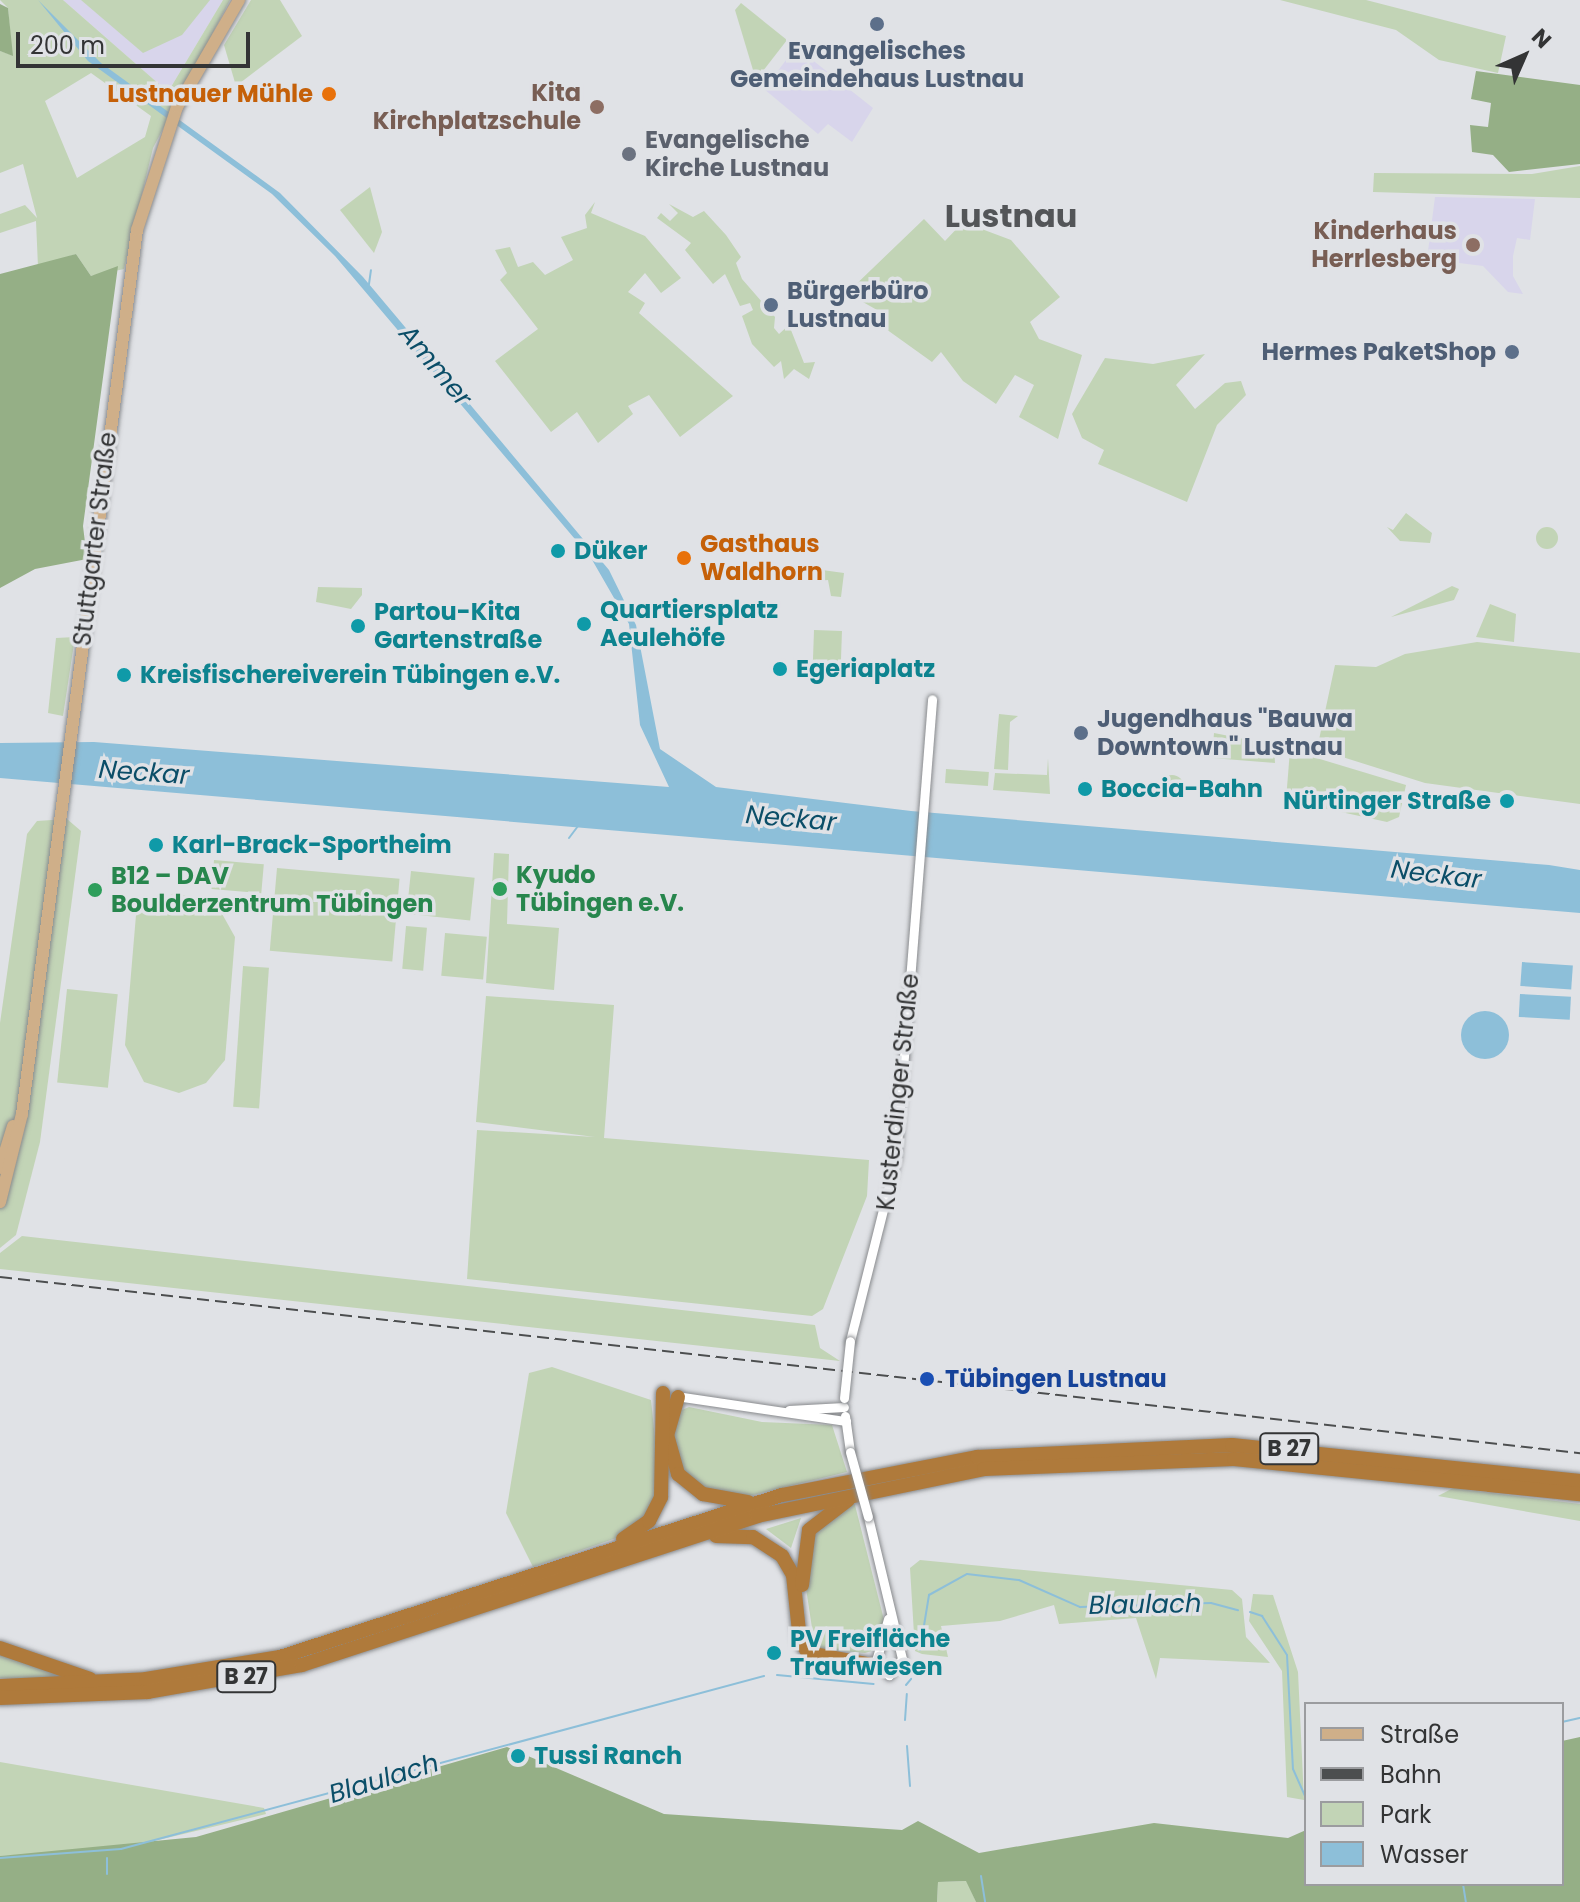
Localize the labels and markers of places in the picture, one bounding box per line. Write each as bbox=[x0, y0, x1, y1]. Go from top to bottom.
marker: Evangelisches Gemeindehaus Lustnau bbox=[868, 15, 886, 33]
place label: Evangelisches Gemeindehaus Lustnau bbox=[730, 37, 1024, 93]
place label: Kita Kirchplatzschule bbox=[373, 79, 581, 135]
place label: Lustnauer Mühle bbox=[107, 80, 313, 108]
marker: Lustnauer Mühle bbox=[320, 85, 338, 103]
marker: Kita Kirchplatzschule bbox=[588, 98, 606, 116]
place label: Evangelische Kirche Lustnau bbox=[645, 126, 829, 182]
marker: Evangelische Kirche Lustnau bbox=[620, 145, 638, 163]
place label: Kinderhaus Herrlesberg bbox=[1311, 217, 1457, 273]
marker: Kinderhaus Herrlesberg bbox=[1464, 236, 1482, 254]
place label: Bürgerbüro Lustnau bbox=[787, 277, 929, 333]
marker: Bürgerbüro Lustnau bbox=[762, 296, 780, 314]
place label: Hermes PaketShop bbox=[1262, 338, 1496, 366]
marker: Hermes PaketShop bbox=[1503, 343, 1521, 361]
place label: Gasthaus Waldhorn bbox=[700, 530, 823, 586]
place label: Düker bbox=[574, 537, 648, 565]
marker: Düker bbox=[549, 542, 567, 560]
marker: Gasthaus Waldhorn bbox=[675, 549, 693, 567]
place label: Quartiersplatz Aeulehöfe bbox=[600, 596, 778, 652]
place label: Partou-Kita Gartenstraße bbox=[374, 598, 542, 654]
marker: Quartiersplatz Aeulehöfe bbox=[575, 615, 593, 633]
marker: Partou-Kita Gartenstraße bbox=[349, 617, 367, 635]
place label: Egeriaplatz bbox=[796, 655, 935, 683]
marker: Egeriaplatz bbox=[771, 660, 789, 678]
place label: Kreisfischereiverein Tübingen e.V. bbox=[140, 661, 560, 689]
marker: Kreisfischereiverein Tübingen e.V. bbox=[115, 666, 133, 684]
place label: Jugendhaus "Bauwa Downtown" Lustnau bbox=[1097, 705, 1353, 761]
marker: Jugendhaus "Bauwa Downtown" Lustnau bbox=[1072, 724, 1090, 742]
place label: Boccia-Bahn bbox=[1101, 775, 1263, 803]
marker: Boccia-Bahn bbox=[1076, 780, 1094, 798]
place label: Nürtinger Straße bbox=[1283, 787, 1491, 815]
marker: Nürtinger Straße bbox=[1498, 792, 1516, 810]
place label: Karl-Brack-Sportheim bbox=[172, 831, 452, 859]
marker: Karl-Brack-Sportheim bbox=[147, 836, 165, 854]
place label: Kyudo Tübingen e.V. bbox=[516, 861, 684, 917]
place label: B12 – DAV Boulderzentrum Tübingen bbox=[111, 862, 433, 918]
marker: Kyudo Tübingen e.V. bbox=[491, 880, 509, 898]
marker: B12 – DAV Boulderzentrum Tübingen bbox=[86, 881, 104, 899]
place label: Tübingen Lustnau bbox=[945, 1365, 1167, 1393]
marker: Tübingen Lustnau bbox=[916, 1368, 938, 1390]
place label: PV Freifläche Traufwiesen bbox=[790, 1625, 950, 1681]
marker: PV Freifläche Traufwiesen bbox=[765, 1644, 783, 1662]
place label: Tussi Ranch bbox=[534, 1742, 682, 1770]
marker: Tussi Ranch bbox=[509, 1747, 527, 1765]

